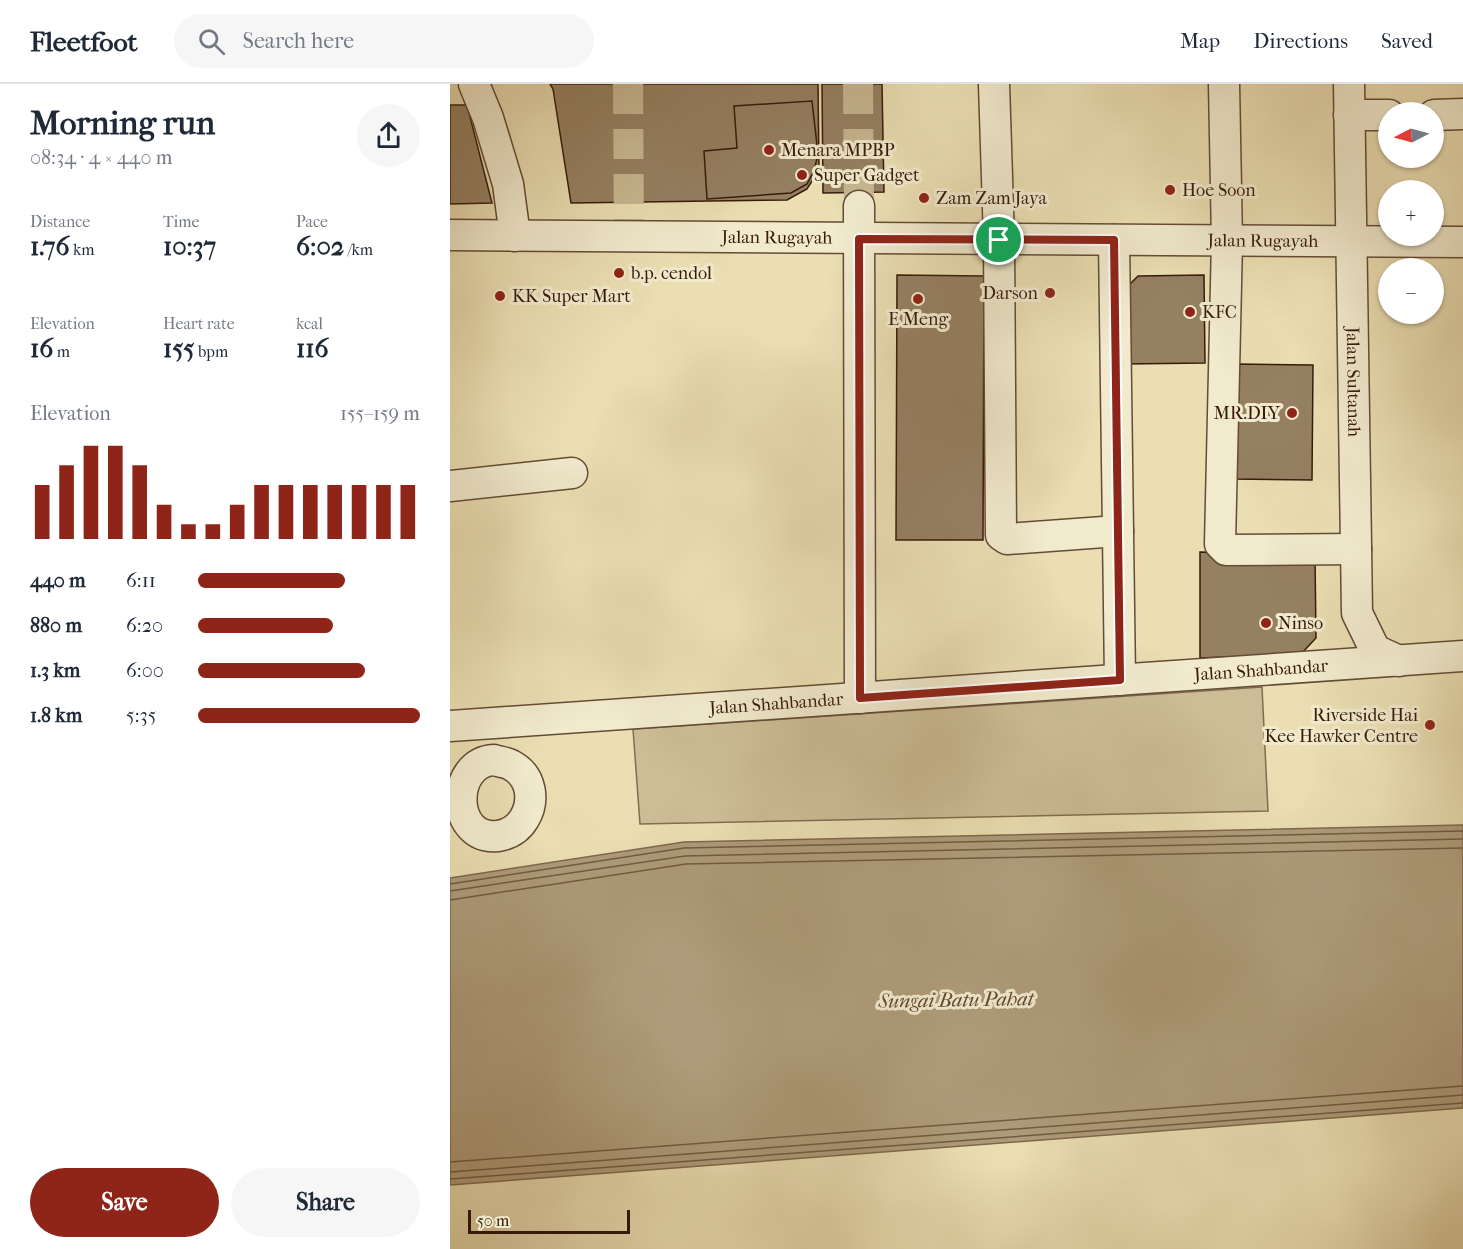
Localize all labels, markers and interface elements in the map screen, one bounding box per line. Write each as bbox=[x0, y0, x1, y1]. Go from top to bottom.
search box bbox=[174, 14, 594, 68]
text: Fleetfoot bbox=[30, 25, 138, 58]
icon: search bbox=[195, 25, 228, 58]
text: Search here bbox=[243, 28, 354, 54]
text: Map bbox=[1180, 29, 1220, 53]
text: Directions bbox=[1253, 29, 1348, 53]
text: Saved bbox=[1381, 29, 1433, 53]
north arrow bbox=[1378, 102, 1444, 168]
map controls bbox=[1378, 102, 1444, 324]
text: Morning run bbox=[30, 104, 215, 143]
button: share bbox=[357, 104, 420, 167]
place label: Menara MPBP bbox=[781, 140, 895, 161]
marker: Menara MPBP bbox=[762, 143, 776, 157]
text: 08:34 · 4 × 440 m bbox=[30, 146, 172, 169]
place label: Super Gadget bbox=[814, 165, 920, 186]
marker: Super Gadget bbox=[795, 168, 809, 182]
place label: Hoe Soon bbox=[1182, 180, 1256, 201]
button: + bbox=[1378, 180, 1444, 246]
marker: Hoe Soon bbox=[1163, 183, 1177, 197]
place label: Zam Zam Jaya bbox=[936, 188, 1047, 209]
marker: Zam Zam Jaya bbox=[917, 191, 931, 205]
text: Distance bbox=[30, 212, 90, 231]
text: Time bbox=[163, 212, 199, 231]
text: Pace bbox=[296, 212, 328, 231]
pin bbox=[973, 214, 1024, 265]
icon: arrive bbox=[982, 223, 1015, 256]
street label: Jalan Rugayah bbox=[720, 226, 832, 248]
street label: Jalan Rugayah bbox=[1205, 230, 1318, 252]
text: 1.76 bbox=[30, 231, 69, 262]
text: 10:37 bbox=[163, 231, 216, 262]
text: 6:02 bbox=[296, 231, 344, 262]
text: km bbox=[69, 240, 94, 259]
text: /km bbox=[344, 240, 373, 259]
button: − bbox=[1378, 258, 1444, 324]
place label: b.p. cendol bbox=[630, 263, 712, 284]
marker: b.p. cendol bbox=[612, 266, 626, 280]
place label: Darson bbox=[982, 283, 1039, 304]
place label: KK Super Mart bbox=[512, 286, 631, 307]
marker: Darson bbox=[1043, 286, 1057, 300]
marker: KK Super Mart bbox=[493, 289, 507, 303]
marker: E Meng bbox=[911, 292, 925, 306]
place label: KFC bbox=[1202, 302, 1237, 323]
marker: KFC bbox=[1183, 305, 1197, 319]
place label: E Meng bbox=[888, 309, 948, 330]
text: Elevation bbox=[30, 314, 95, 333]
text: Heart rate bbox=[163, 314, 235, 333]
text: kcal bbox=[296, 314, 323, 333]
street label: Jalan Sultanah bbox=[1342, 325, 1365, 437]
text: 16 bbox=[30, 333, 53, 364]
text: 155 bbox=[163, 333, 195, 364]
text: 116 bbox=[296, 333, 329, 364]
text: m bbox=[53, 342, 70, 361]
text: bpm bbox=[195, 342, 228, 361]
text: Elevation bbox=[30, 402, 111, 425]
text: 155–159 m bbox=[340, 402, 420, 425]
place label: MR.DIY bbox=[1214, 403, 1281, 424]
marker: MR.DIY bbox=[1285, 406, 1299, 420]
text: 440 m bbox=[30, 569, 86, 592]
text: 6:11 bbox=[126, 569, 156, 592]
place label: Ninso bbox=[1278, 613, 1323, 634]
text: 880 m bbox=[30, 614, 82, 637]
text: 6:20 bbox=[126, 614, 163, 637]
marker: Ninso bbox=[1259, 616, 1273, 630]
street label: Jalan Shahbandar bbox=[1191, 655, 1329, 685]
text: 1.3 km bbox=[30, 659, 80, 682]
text: 6:00 bbox=[126, 659, 164, 682]
street label: Jalan Shahbandar bbox=[707, 688, 844, 719]
text: 1.8 km bbox=[30, 704, 82, 727]
text: 5:35 bbox=[126, 704, 156, 727]
place label: Riverside Hai Kee Hawker Centre bbox=[1265, 705, 1419, 747]
marker: Riverside Hai Kee Hawker Centre bbox=[1423, 718, 1437, 732]
water label: Sungai Batu Pahat bbox=[877, 987, 1036, 1013]
button: Save bbox=[30, 1168, 219, 1237]
button: Share bbox=[231, 1168, 420, 1237]
scale bar bbox=[468, 1207, 630, 1234]
text: 50 m bbox=[477, 1211, 509, 1230]

